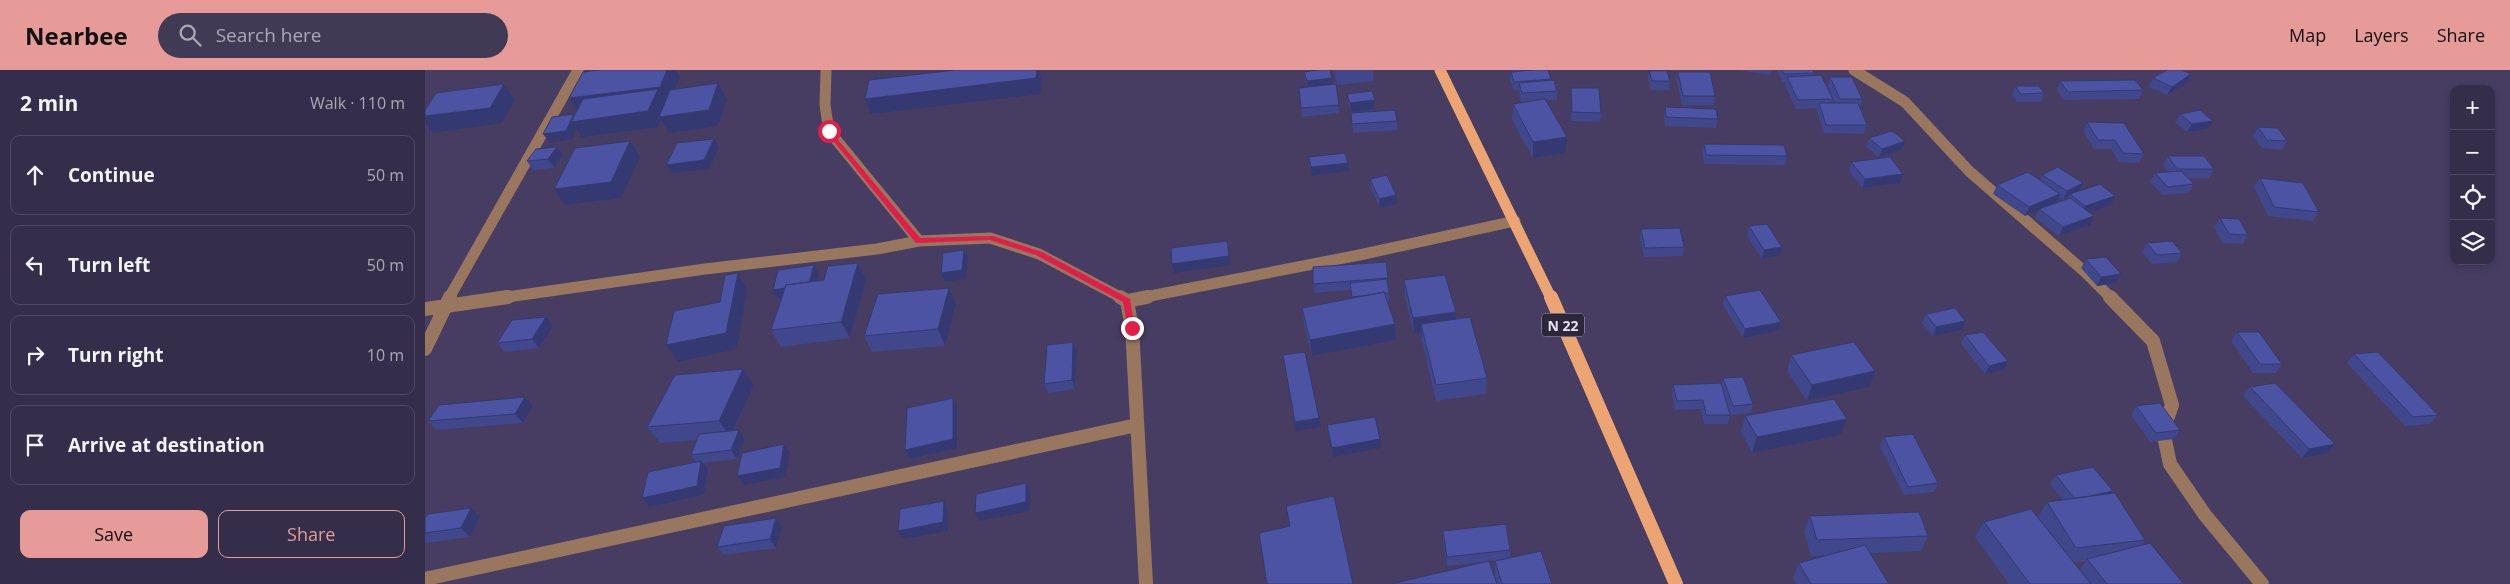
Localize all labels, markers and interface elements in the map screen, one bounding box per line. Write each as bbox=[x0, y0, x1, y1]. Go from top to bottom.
search box bbox=[158, 13, 508, 58]
text: Nearbee bbox=[25, 19, 128, 52]
icon: search bbox=[176, 21, 204, 49]
text: Search here bbox=[216, 22, 322, 48]
text: Map bbox=[2289, 23, 2326, 47]
text: Layers bbox=[2354, 23, 2409, 47]
text: Share bbox=[2437, 23, 2485, 47]
map controls bbox=[2450, 85, 2495, 265]
button: + bbox=[2450, 85, 2495, 130]
text: 2 min bbox=[20, 89, 78, 117]
text: Walk · 110 m bbox=[310, 92, 405, 114]
route start bbox=[818, 120, 841, 143]
button: − bbox=[2450, 130, 2495, 175]
icon: ahead bbox=[21, 161, 49, 189]
text: Continue bbox=[68, 162, 155, 188]
text: 50 m bbox=[367, 164, 404, 186]
button: locate bbox=[2450, 175, 2495, 220]
button: layers bbox=[2450, 220, 2495, 265]
icon: left bbox=[21, 251, 49, 279]
text: Turn left bbox=[68, 252, 150, 278]
text: 50 m bbox=[367, 254, 404, 276]
road number: N 22 bbox=[1542, 314, 1584, 336]
route end bbox=[1121, 317, 1144, 340]
icon: right bbox=[21, 341, 49, 369]
text: Turn right bbox=[68, 342, 163, 368]
text: 10 m bbox=[367, 344, 404, 366]
icon: arrive bbox=[21, 431, 49, 459]
text: Arrive at destination bbox=[68, 432, 265, 458]
button: Save bbox=[20, 510, 208, 558]
button: Share bbox=[218, 510, 405, 558]

